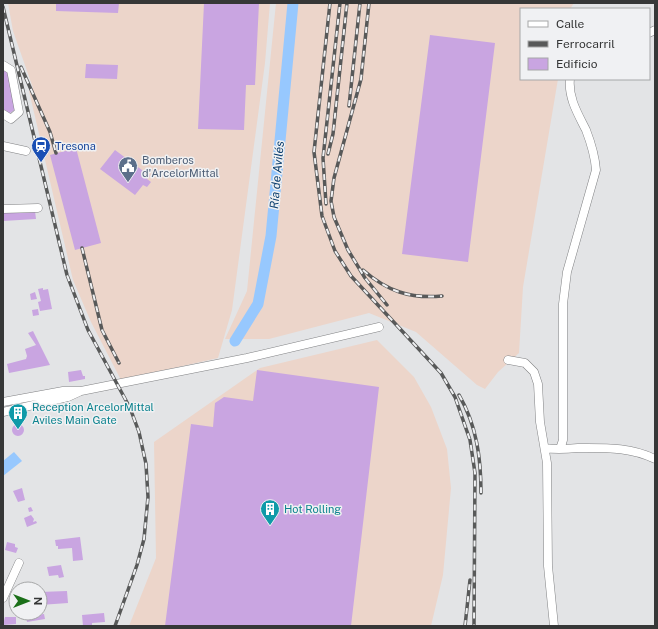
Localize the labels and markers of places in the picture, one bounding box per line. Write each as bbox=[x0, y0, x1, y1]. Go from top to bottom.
station icon: Tresona bbox=[30, 135, 52, 163]
place label: Tresona bbox=[55, 140, 96, 152]
place label: Bomberos d'ArcelorMittal bbox=[142, 154, 219, 179]
public building icon: Bomberos d'ArcelorMittal bbox=[117, 155, 139, 183]
place label: Reception ArcelorMittal Aviles Main Gate bbox=[32, 401, 154, 426]
building icon: Reception ArcelorMittal Aviles Main Gate bbox=[7, 402, 29, 430]
building icon: Hot Rolling bbox=[259, 498, 281, 526]
place label: Hot Rolling bbox=[284, 503, 341, 515]

